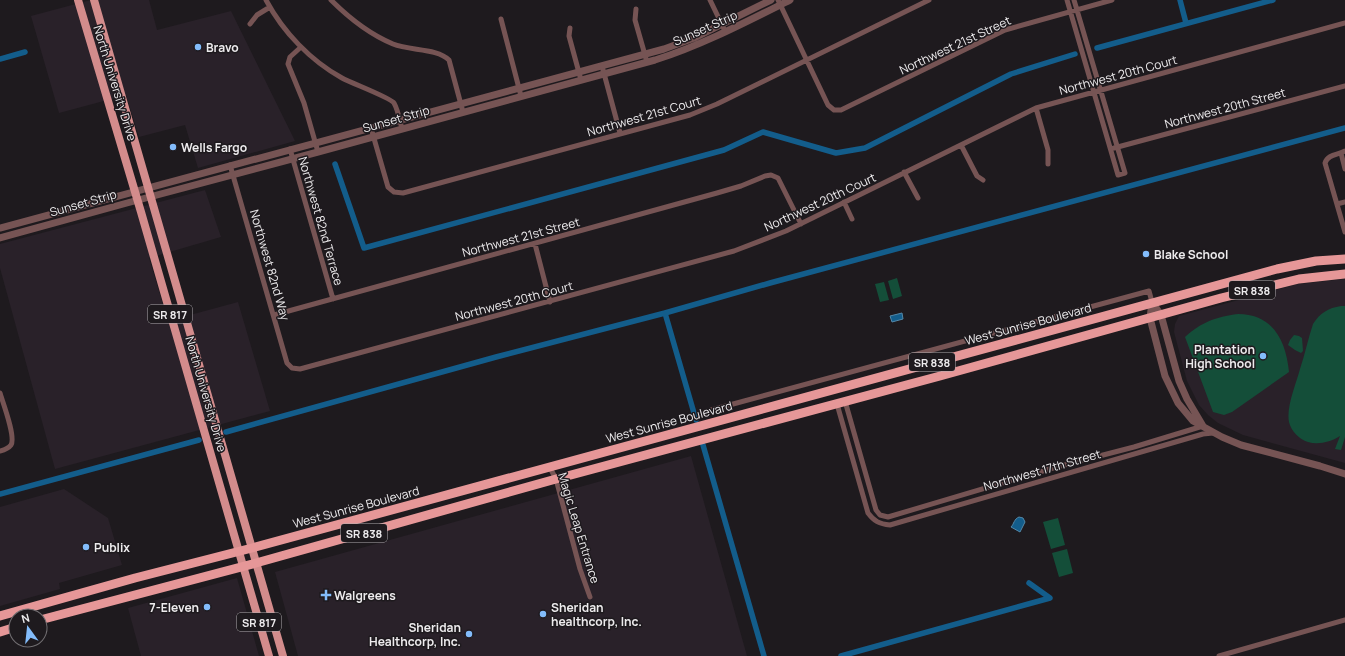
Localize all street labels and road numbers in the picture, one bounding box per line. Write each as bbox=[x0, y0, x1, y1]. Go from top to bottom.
street label: Sunset Strip bbox=[670, 6, 740, 50]
street label: Northwest 21st Street bbox=[896, 12, 1014, 78]
street label: North University Drive bbox=[89, 23, 141, 143]
street label: Northwest 20th Court bbox=[1057, 51, 1179, 99]
street label: Northwest 20th Street bbox=[1163, 84, 1288, 132]
street label: Northwest 21st Court bbox=[585, 92, 703, 140]
street label: Sunset Strip bbox=[361, 101, 431, 137]
street label: Northwest 82nd Terrace bbox=[294, 155, 348, 287]
street label: Northwest 20th Court bbox=[761, 169, 879, 235]
street label: Sunset Strip bbox=[48, 185, 118, 221]
street label: Northwest 82nd Way bbox=[246, 207, 294, 323]
street label: Northwest 21st Street bbox=[460, 213, 582, 261]
street label: Northwest 20th Court bbox=[453, 277, 575, 325]
road number: SR 838 bbox=[1229, 281, 1275, 299]
street label: West Sunrise Boulevard bbox=[963, 299, 1093, 349]
road number: SR 817 bbox=[148, 305, 192, 323]
street label: North University Drive bbox=[181, 334, 231, 454]
road number: SR 838 bbox=[909, 353, 955, 371]
street label: West Sunrise Boulevard bbox=[604, 397, 734, 447]
street label: Northwest 17th Street bbox=[981, 445, 1103, 495]
street label: Magic Leap Entrance bbox=[554, 471, 604, 585]
street label: West Sunrise Boulevard bbox=[291, 482, 421, 532]
road number: SR 838 bbox=[341, 524, 387, 542]
road number: SR 817 bbox=[237, 613, 281, 631]

